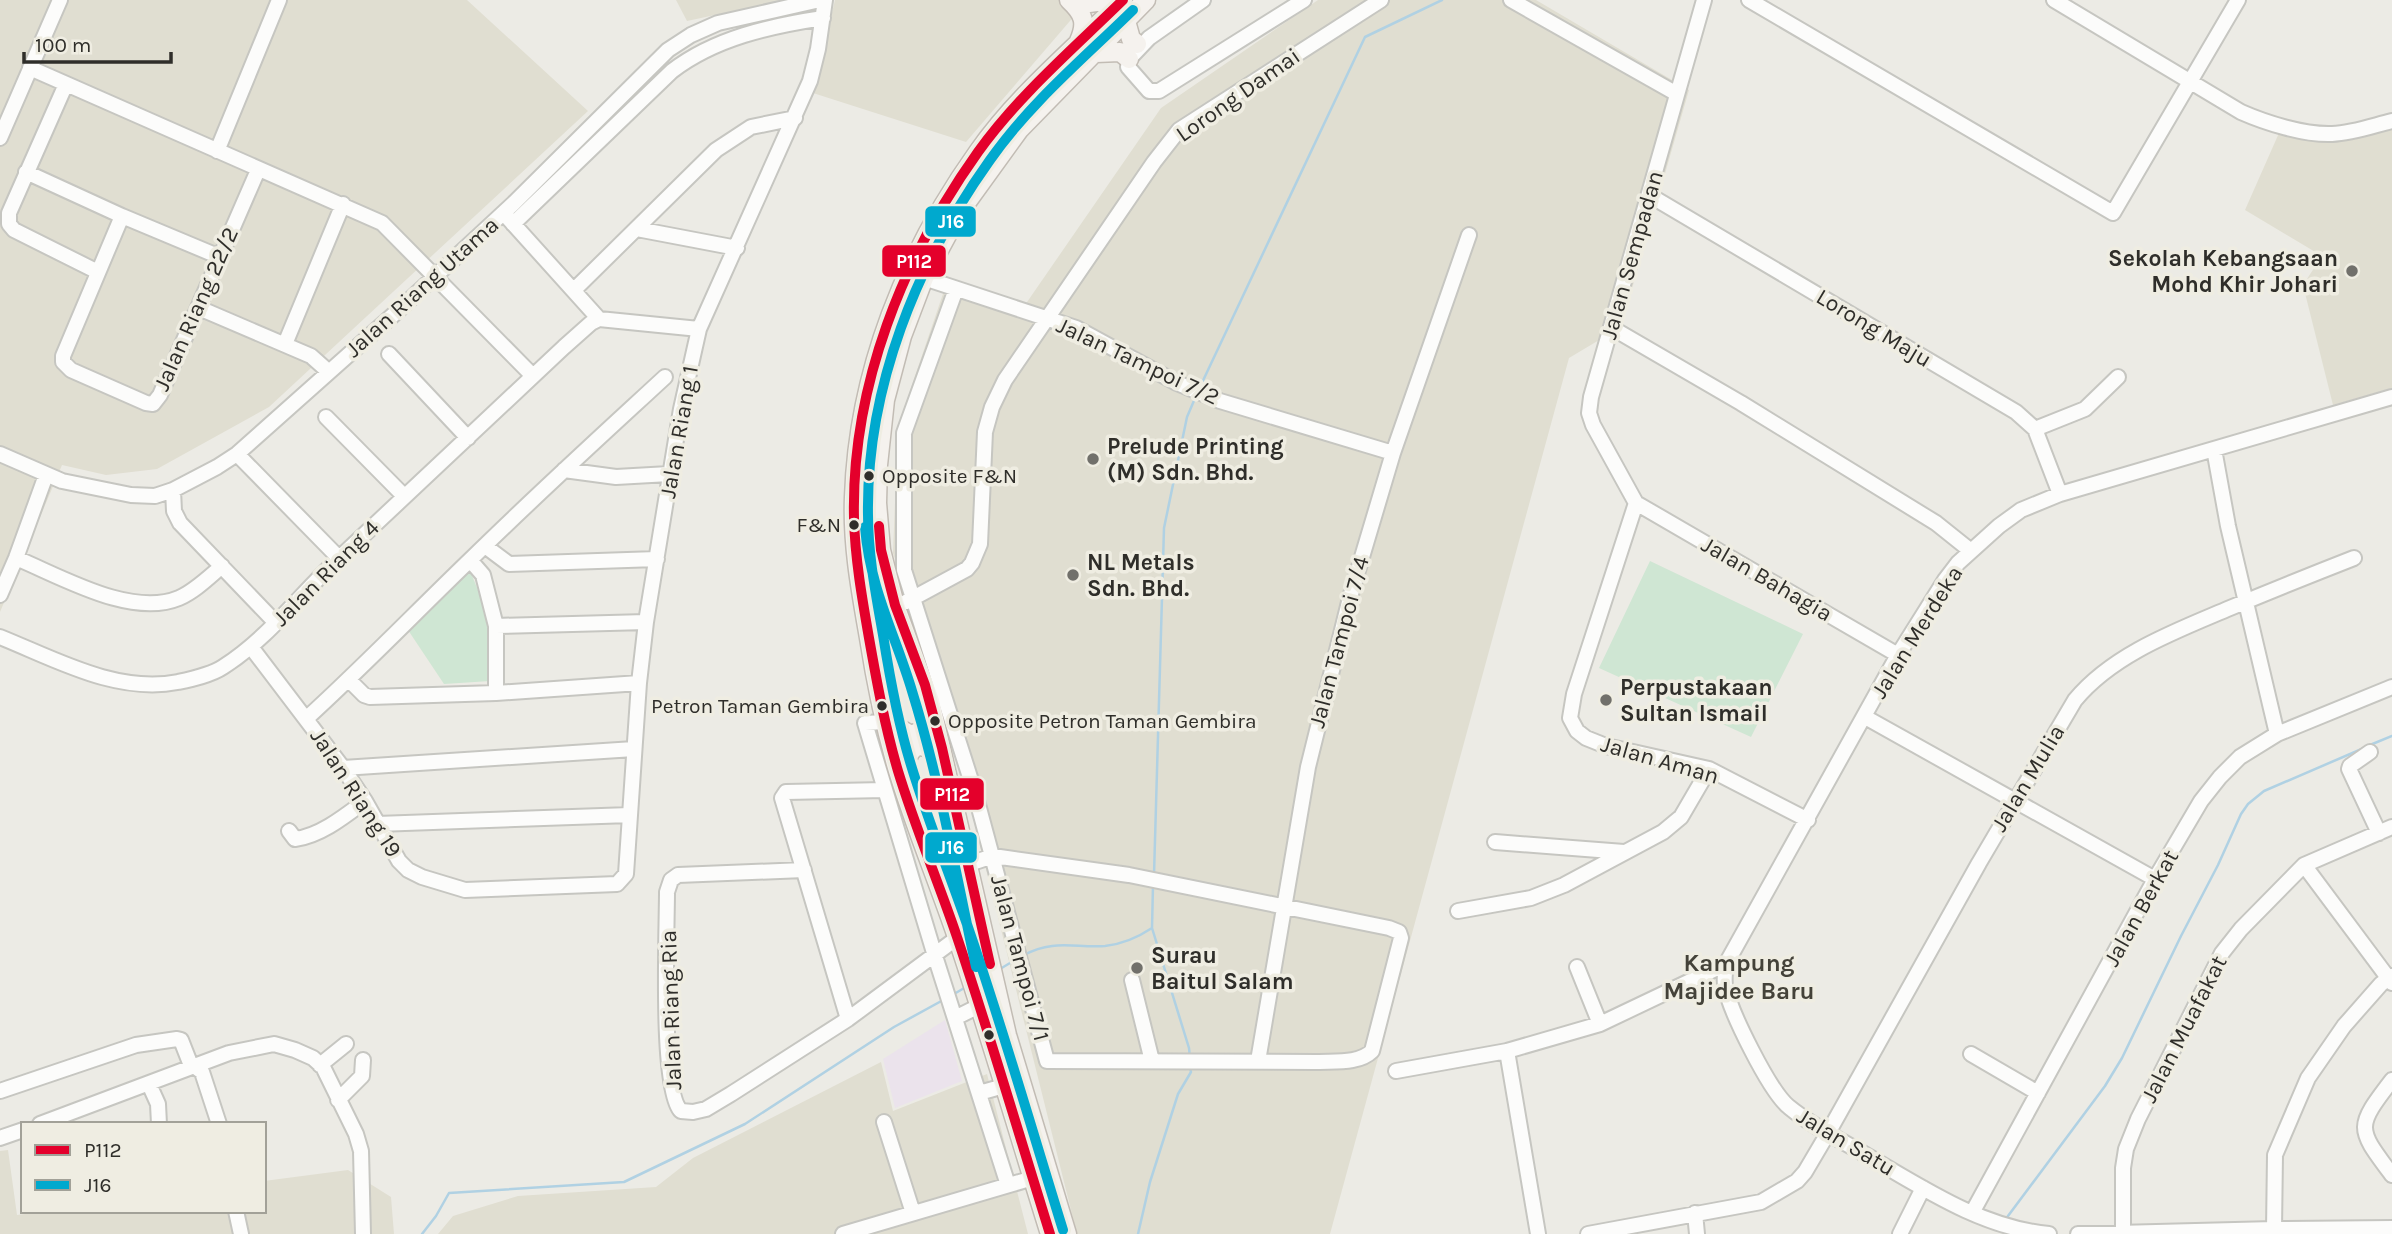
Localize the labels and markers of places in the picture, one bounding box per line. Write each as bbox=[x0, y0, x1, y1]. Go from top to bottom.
place label: Sekolah Kebangsaan Mohd Khir Johari bbox=[2108, 245, 2338, 298]
marker: Sekolah Kebangsaan Mohd Khir Johari bbox=[2344, 263, 2360, 279]
place label: Prelude Printing (M) Sdn. Bhd. bbox=[1107, 433, 1284, 486]
marker: Prelude Printing (M) Sdn. Bhd. bbox=[1085, 451, 1101, 467]
place label: Opposite F&N bbox=[882, 464, 1017, 488]
marker: Opposite F&N bbox=[862, 469, 876, 483]
place label: F&N bbox=[796, 513, 841, 537]
marker: F&N bbox=[847, 518, 861, 532]
place label: NL Metals Sdn. Bhd. bbox=[1087, 549, 1195, 602]
marker: NL Metals Sdn. Bhd. bbox=[1065, 567, 1081, 583]
place label: Perpustakaan Sultan Ismail bbox=[1620, 674, 1773, 727]
marker: Perpustakaan Sultan Ismail bbox=[1598, 692, 1614, 708]
place label: Petron Taman Gembira bbox=[651, 694, 869, 718]
marker: Petron Taman Gembira bbox=[875, 699, 889, 713]
place label: Opposite Petron Taman Gembira bbox=[948, 709, 1257, 733]
marker: Opposite Petron Taman Gembira bbox=[928, 714, 942, 728]
place label: Surau Baitul Salam bbox=[1151, 942, 1294, 995]
marker: Surau Baitul Salam bbox=[1129, 960, 1145, 976]
unlabelled marker bbox=[982, 1028, 996, 1042]

